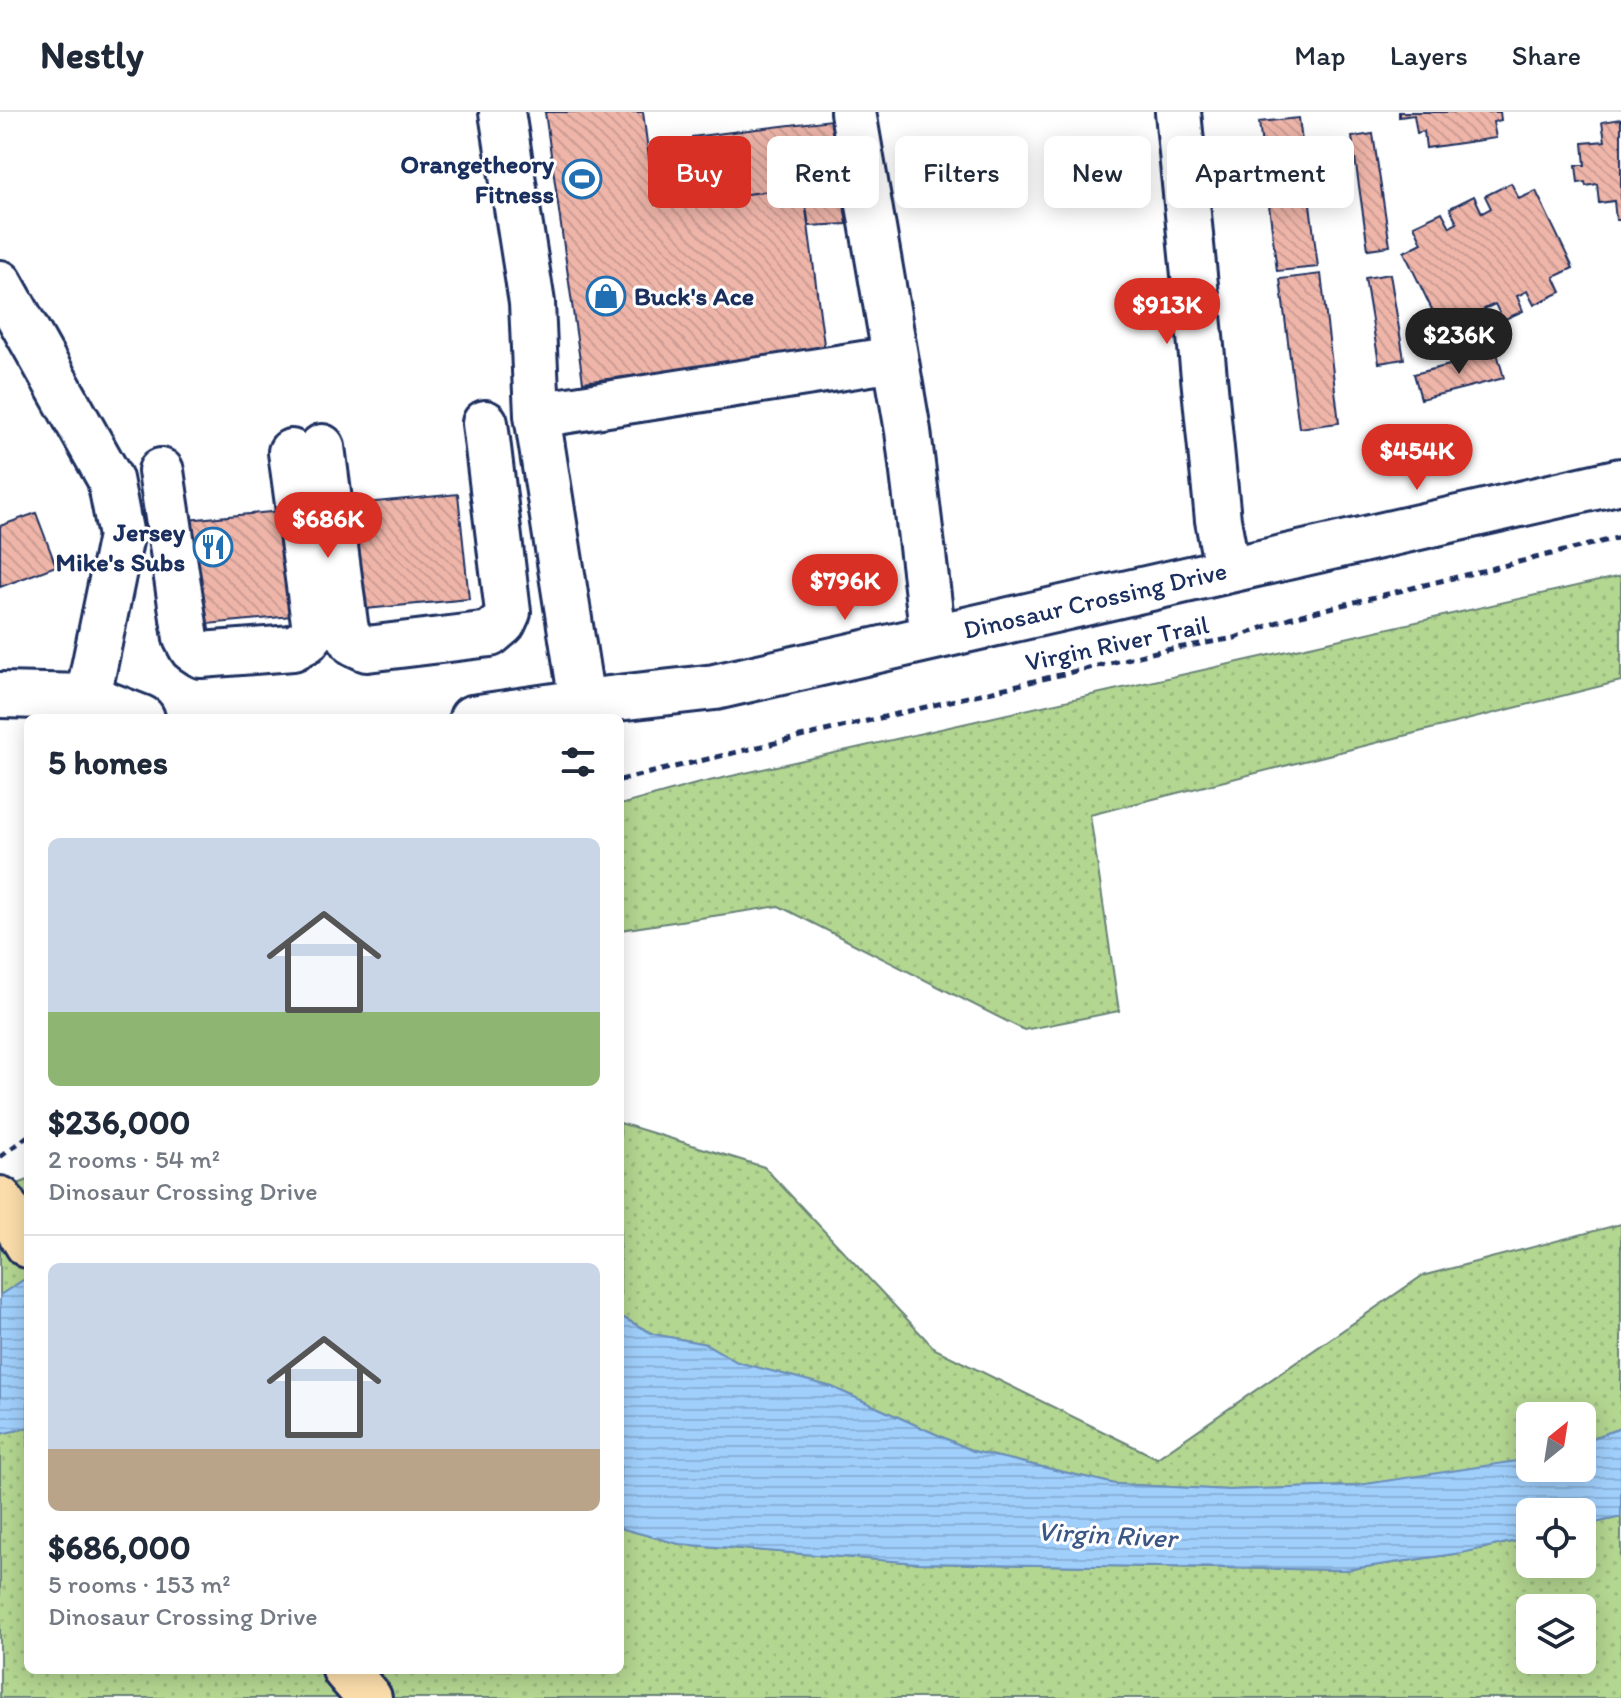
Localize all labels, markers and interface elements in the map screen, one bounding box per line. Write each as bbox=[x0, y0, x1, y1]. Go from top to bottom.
text: Nestly bbox=[40, 32, 143, 78]
text: Map bbox=[1294, 38, 1346, 72]
text: Layers bbox=[1390, 38, 1468, 72]
text: Share bbox=[1512, 38, 1581, 72]
chip: Buy bbox=[648, 136, 751, 208]
chip: Rent bbox=[767, 136, 879, 208]
chip: Filters bbox=[895, 136, 1028, 208]
chip: New bbox=[1044, 136, 1151, 208]
chip: Apartment bbox=[1167, 136, 1354, 208]
place label: Orangetheory Fitness bbox=[400, 148, 555, 210]
sports icon: Orangetheory Fitness bbox=[561, 158, 603, 200]
shop icon: Buck's Ace bbox=[585, 275, 627, 317]
pin: $913K bbox=[1111, 278, 1223, 346]
place label: Buck's Ace bbox=[634, 280, 754, 312]
text: $913K bbox=[1132, 288, 1202, 320]
pin: $236K bbox=[1403, 308, 1515, 376]
text: $236K bbox=[1423, 318, 1495, 350]
pin: $454K bbox=[1361, 424, 1473, 492]
text: $454K bbox=[1380, 434, 1454, 466]
pin: $686K bbox=[272, 492, 384, 560]
text: $686K bbox=[292, 502, 364, 534]
place label: Jersey Mike's Subs bbox=[56, 516, 186, 578]
restaurant icon: Jersey Mike's Subs bbox=[192, 526, 234, 568]
pin: $796K bbox=[789, 554, 901, 622]
street label: Dinosaur Crossing Drive bbox=[960, 554, 1230, 646]
text: $796K bbox=[810, 564, 880, 596]
street label: Virgin River Trail bbox=[1022, 608, 1212, 678]
icon: filters bbox=[556, 740, 600, 784]
text: 5 homes bbox=[48, 742, 168, 783]
icon: home bbox=[252, 890, 396, 1034]
text: $236,000 bbox=[48, 1102, 191, 1143]
text: 2 rooms · 54 m² bbox=[48, 1143, 220, 1175]
text: Dinosaur Crossing Drive bbox=[48, 1175, 318, 1207]
icon: home bbox=[252, 1315, 396, 1459]
north arrow bbox=[1516, 1402, 1596, 1482]
map controls bbox=[1516, 1402, 1596, 1674]
button: locate bbox=[1516, 1498, 1596, 1578]
water label: Virgin River bbox=[1037, 1513, 1181, 1555]
text: $686,000 bbox=[48, 1527, 191, 1568]
text: 5 rooms · 153 m² bbox=[48, 1568, 231, 1600]
button: layers bbox=[1516, 1594, 1596, 1674]
text: Dinosaur Crossing Drive bbox=[48, 1600, 318, 1632]

